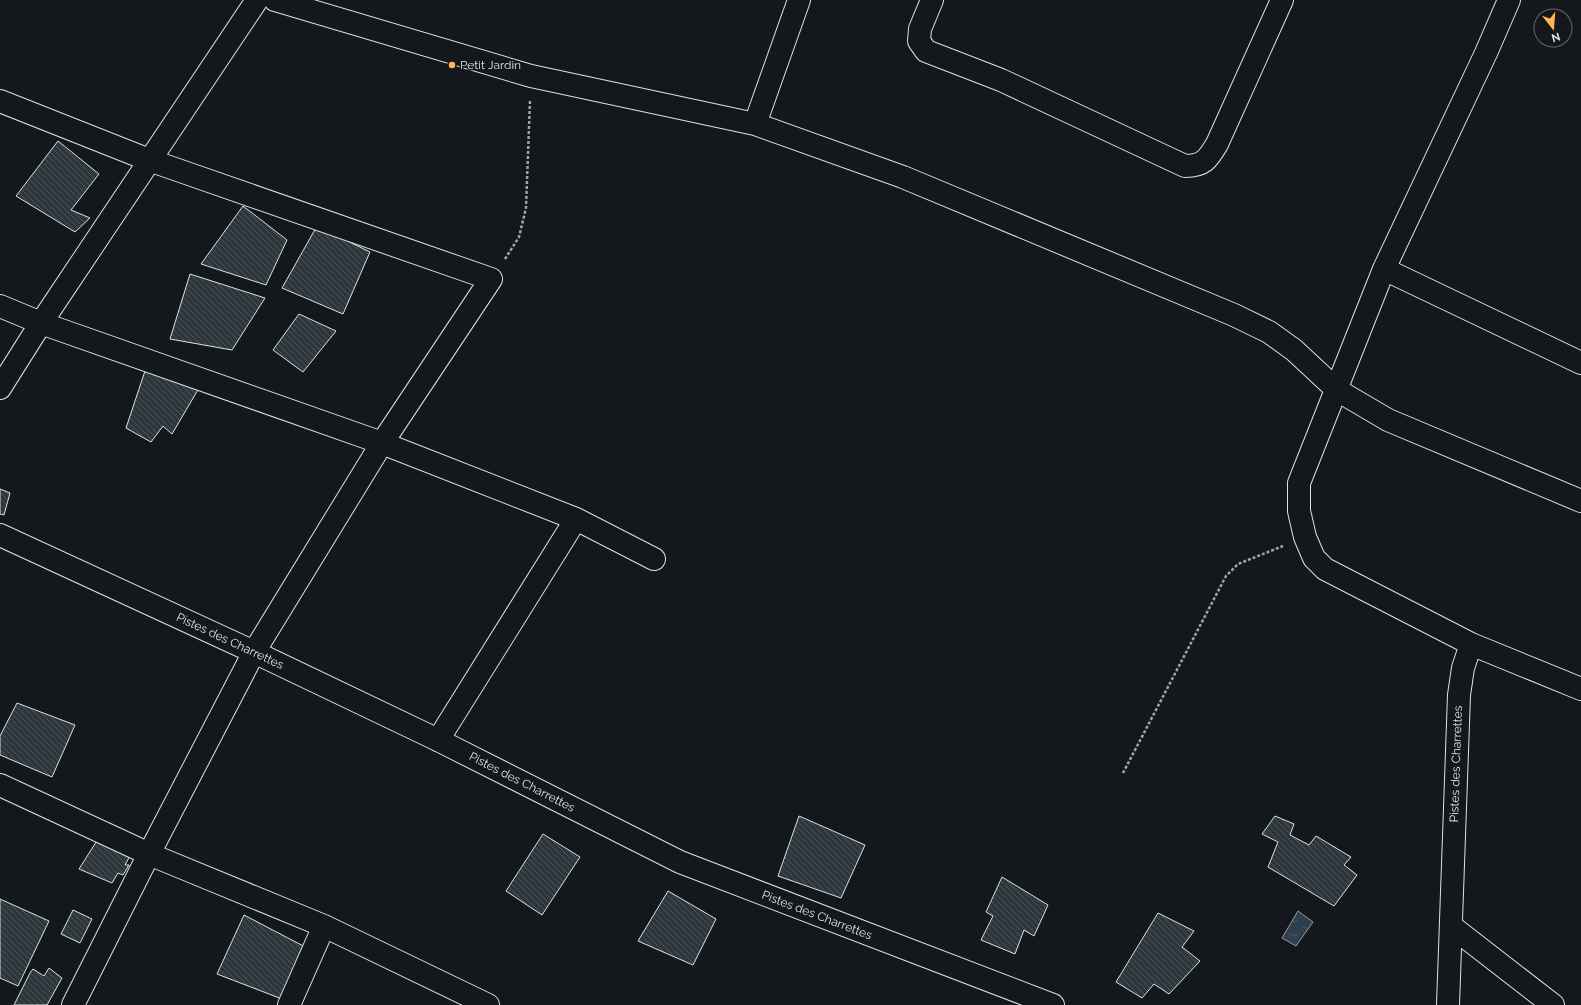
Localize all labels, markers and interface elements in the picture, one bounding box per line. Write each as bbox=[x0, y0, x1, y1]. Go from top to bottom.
north arrow bbox=[1533, 8, 1573, 48]
text: N bbox=[1550, 30, 1562, 45]
place label: Petit Jardin bbox=[460, 58, 521, 72]
marker: Petit Jardin bbox=[447, 60, 457, 70]
street label: Pistes des Charrettes bbox=[174, 610, 286, 672]
street label: Pistes des Charrettes bbox=[1447, 705, 1465, 823]
street label: Pistes des Charrettes bbox=[467, 749, 577, 815]
street label: Pistes des Charrettes bbox=[760, 888, 874, 943]

